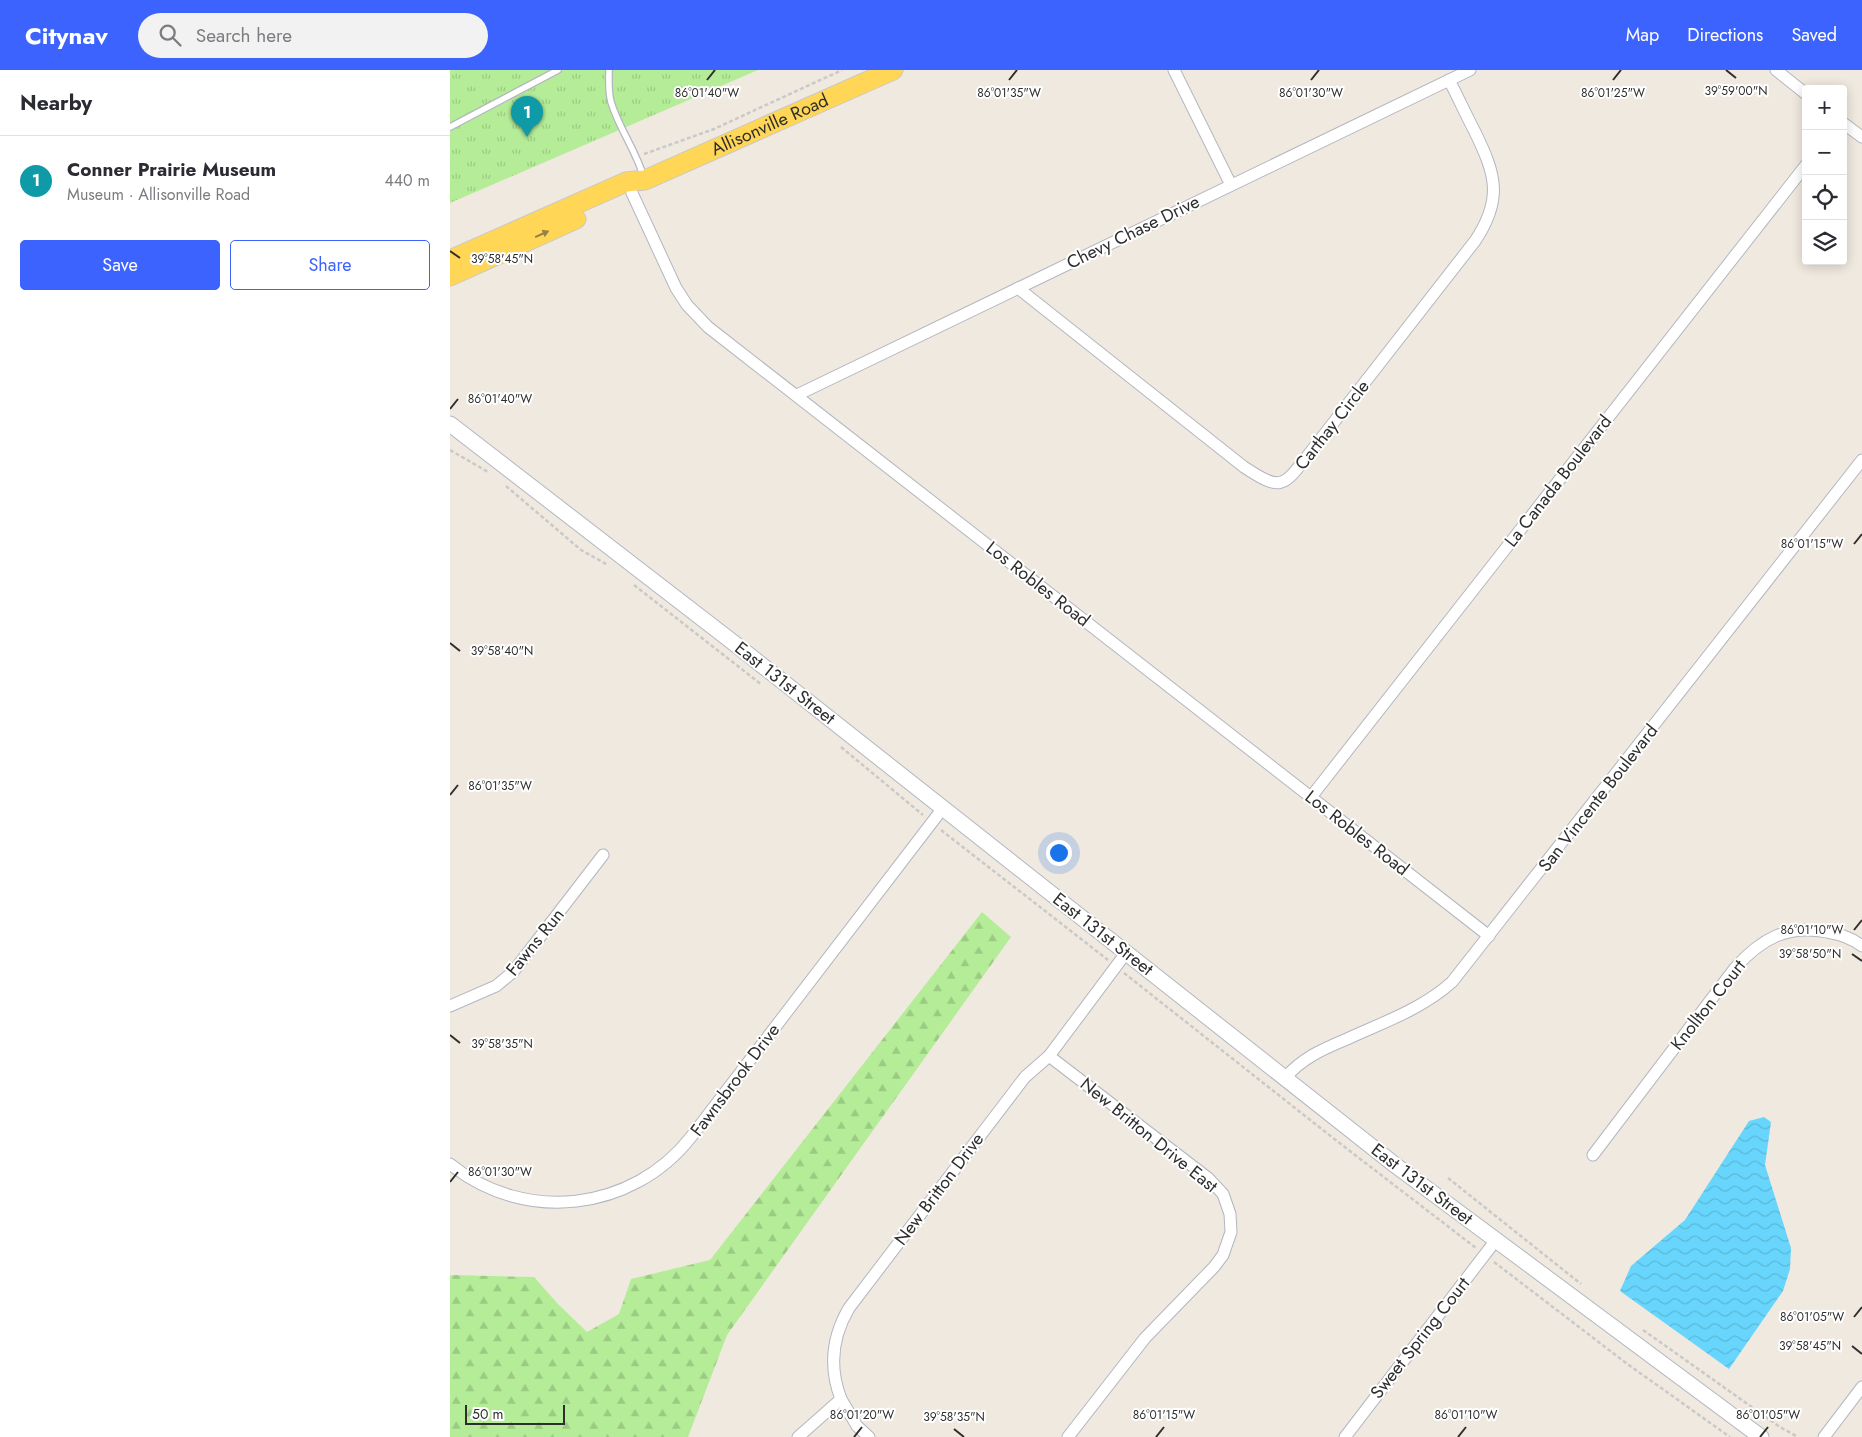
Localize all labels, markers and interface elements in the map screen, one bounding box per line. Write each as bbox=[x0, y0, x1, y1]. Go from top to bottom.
search box bbox=[138, 13, 488, 58]
text: Citynav bbox=[25, 18, 108, 53]
icon: search bbox=[156, 21, 184, 49]
text: Search here bbox=[196, 22, 292, 49]
text: Map bbox=[1626, 22, 1659, 48]
text: Directions bbox=[1687, 22, 1763, 48]
text: Saved bbox=[1791, 22, 1837, 48]
text: 39°59'00"N bbox=[1704, 82, 1768, 100]
text: 86°01'40"W bbox=[675, 84, 739, 102]
text: 86°01'35"W bbox=[977, 84, 1041, 102]
text: 86°01'30"W bbox=[1279, 84, 1343, 102]
text: 86°01'25"W bbox=[1581, 84, 1645, 102]
map controls bbox=[1802, 85, 1847, 265]
button: + bbox=[1802, 85, 1847, 130]
street label: Allisonville Road bbox=[707, 87, 832, 162]
text: Nearby bbox=[20, 88, 92, 118]
pin: 1 bbox=[511, 96, 543, 137]
button: − bbox=[1802, 130, 1847, 175]
text: Conner Prairie Museum bbox=[67, 156, 276, 183]
text: 1 bbox=[32, 169, 40, 192]
text: 440 m bbox=[384, 169, 430, 192]
button: locate bbox=[1802, 175, 1847, 220]
text: Museum · Allisonville Road bbox=[67, 183, 250, 206]
street label: Chevy Chase Drive bbox=[1062, 189, 1204, 275]
button: layers bbox=[1802, 220, 1847, 265]
one-way arrow bbox=[535, 230, 549, 238]
button: Save bbox=[20, 240, 220, 290]
button: Share bbox=[230, 240, 430, 290]
text: 39°58'45"N bbox=[471, 250, 533, 268]
street label: Carthay Circle bbox=[1289, 375, 1375, 475]
text: 86°01'40"W bbox=[468, 390, 532, 408]
street label: La Canada Boulevard bbox=[1498, 410, 1618, 552]
street label: Los Robles Road bbox=[980, 535, 1096, 633]
text: 86°01'15"W bbox=[1781, 535, 1843, 553]
street label: East 131st Street bbox=[729, 635, 841, 731]
text: 39°58'40"N bbox=[471, 642, 533, 660]
street label: San Vincente Boulevard bbox=[1532, 719, 1664, 877]
text: 86°01'35"W bbox=[468, 777, 532, 795]
street label: Los Robles Road bbox=[1299, 784, 1415, 882]
your location bbox=[1046, 840, 1072, 866]
street label: East 131st Street bbox=[1047, 886, 1159, 982]
street label: Fawns Run bbox=[500, 903, 570, 981]
text: 86°01'10"W bbox=[1781, 921, 1844, 939]
text: 39°58'50"N bbox=[1779, 945, 1841, 963]
street label: Knollton Court bbox=[1664, 954, 1752, 1056]
street label: Fawnsbrook Drive bbox=[684, 1018, 786, 1142]
text: 39°58'35"N bbox=[471, 1035, 533, 1053]
street label: New Britton Drive East bbox=[1075, 1071, 1224, 1199]
street label: New Britton Drive bbox=[888, 1127, 990, 1251]
street label: East 131st Street bbox=[1366, 1137, 1479, 1231]
text: 86°01'30"W bbox=[468, 1163, 532, 1181]
street label: Sweet Spring Court bbox=[1364, 1271, 1476, 1404]
text: 86°01'05"W bbox=[1780, 1308, 1844, 1326]
text: 39°58'45"N bbox=[1779, 1337, 1841, 1355]
scale bar bbox=[465, 1402, 565, 1425]
text: 50 m bbox=[472, 1404, 503, 1424]
text: 86°01'20"W bbox=[830, 1406, 894, 1424]
text: 86°01'15"W bbox=[1133, 1406, 1195, 1424]
text: 86°01'10"W bbox=[1435, 1406, 1498, 1424]
text: 86°01'05"W bbox=[1736, 1406, 1800, 1424]
text: 39°58'35"N bbox=[923, 1408, 985, 1426]

